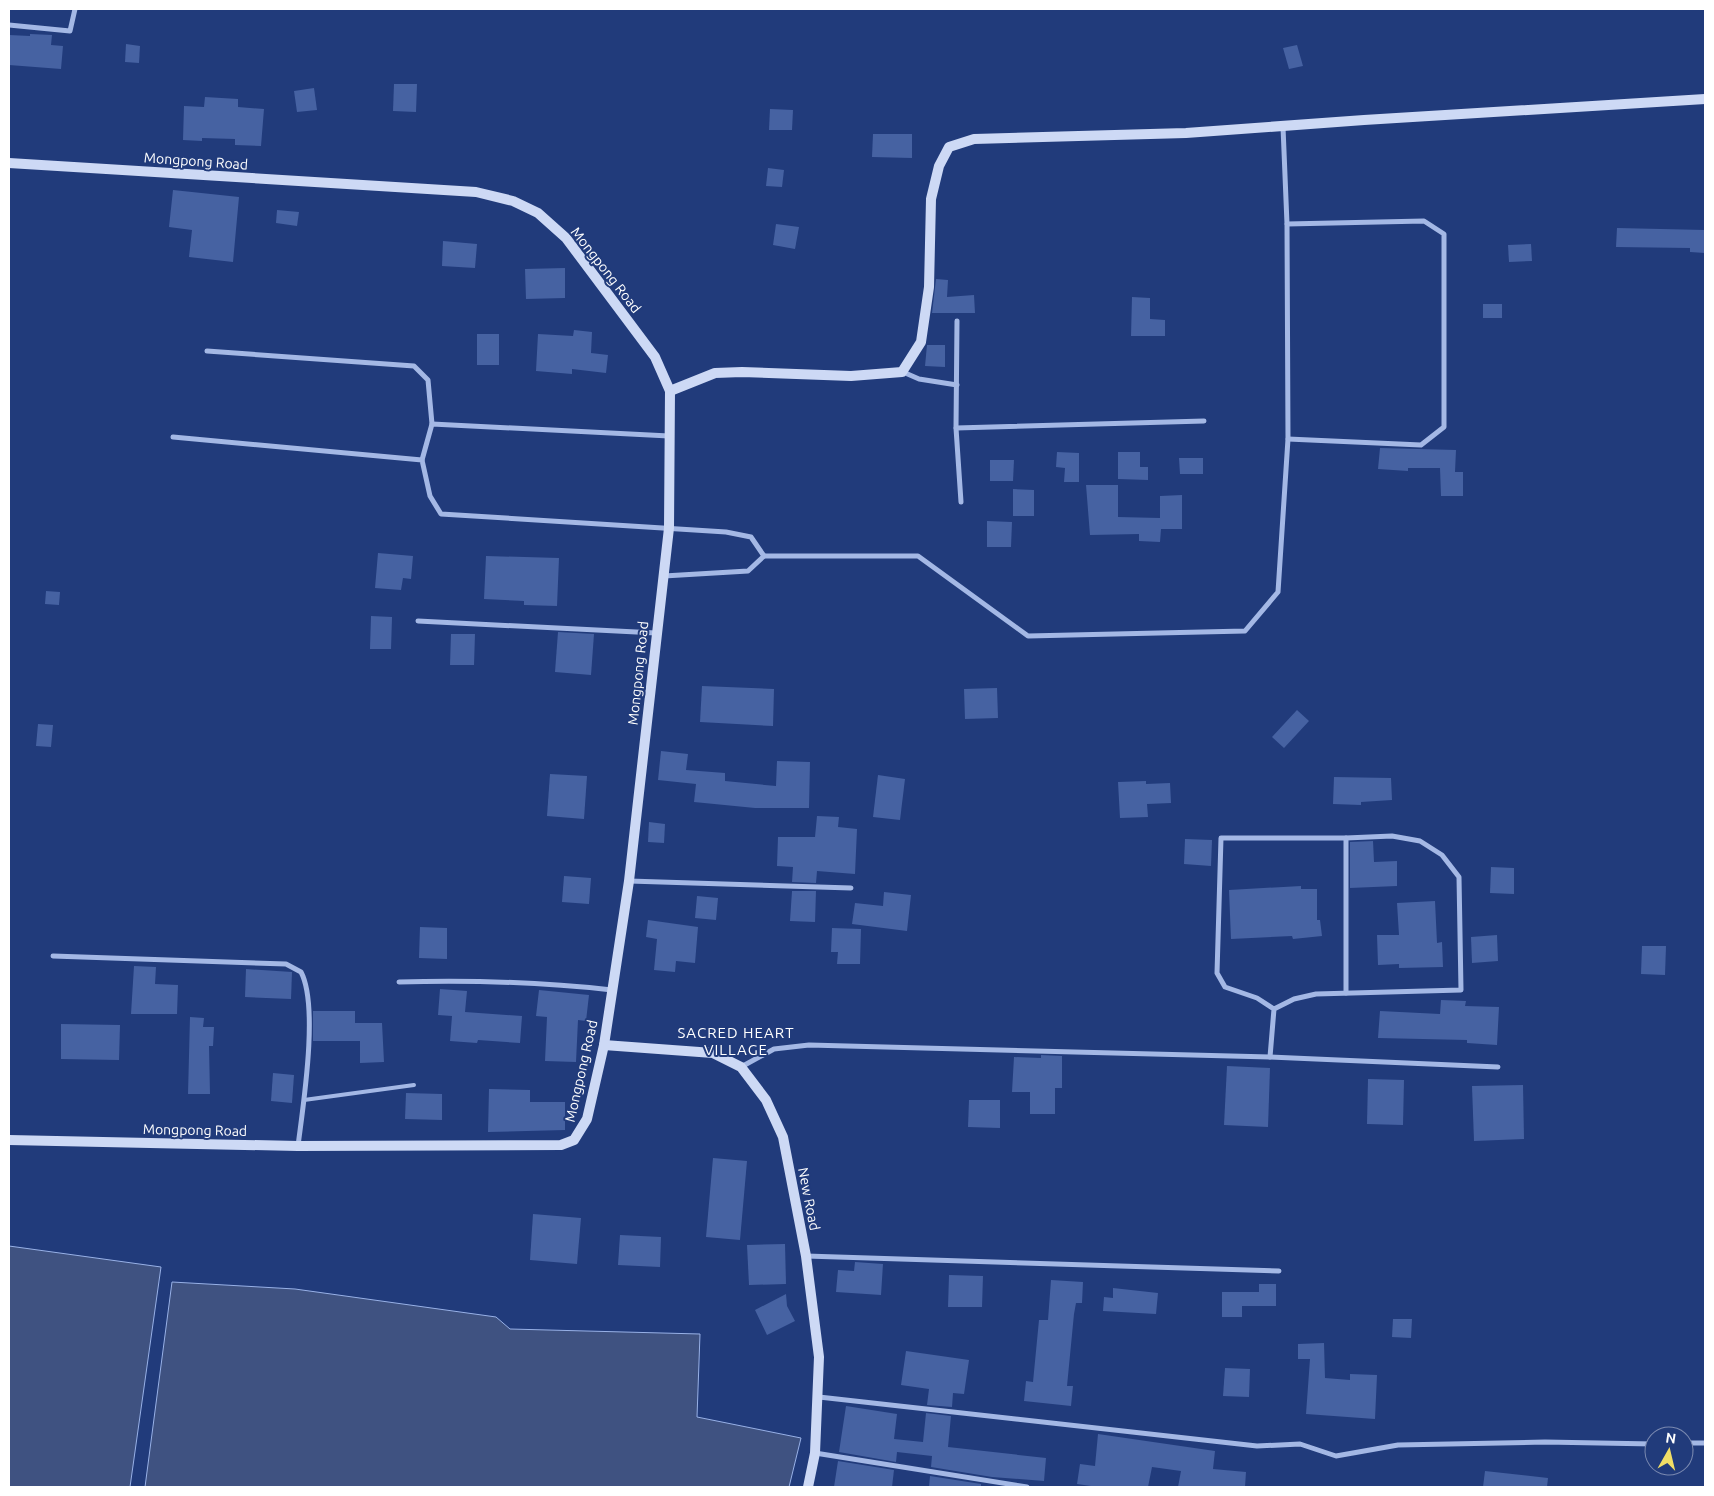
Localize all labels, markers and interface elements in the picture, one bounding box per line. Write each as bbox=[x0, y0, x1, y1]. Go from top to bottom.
street label: Mongpong Road bbox=[143, 149, 249, 173]
street label: Mongpong Road bbox=[568, 224, 644, 316]
street label: Mongpong Road bbox=[625, 620, 651, 726]
street label: Mongpong Road bbox=[561, 1018, 601, 1124]
district label: SACRED HEART VILLAGE bbox=[678, 1024, 795, 1058]
street label: Mongpong Road bbox=[143, 1121, 247, 1139]
street label: New Road bbox=[795, 1166, 823, 1232]
north arrow bbox=[1644, 1426, 1694, 1476]
text: N bbox=[1665, 1429, 1677, 1447]

